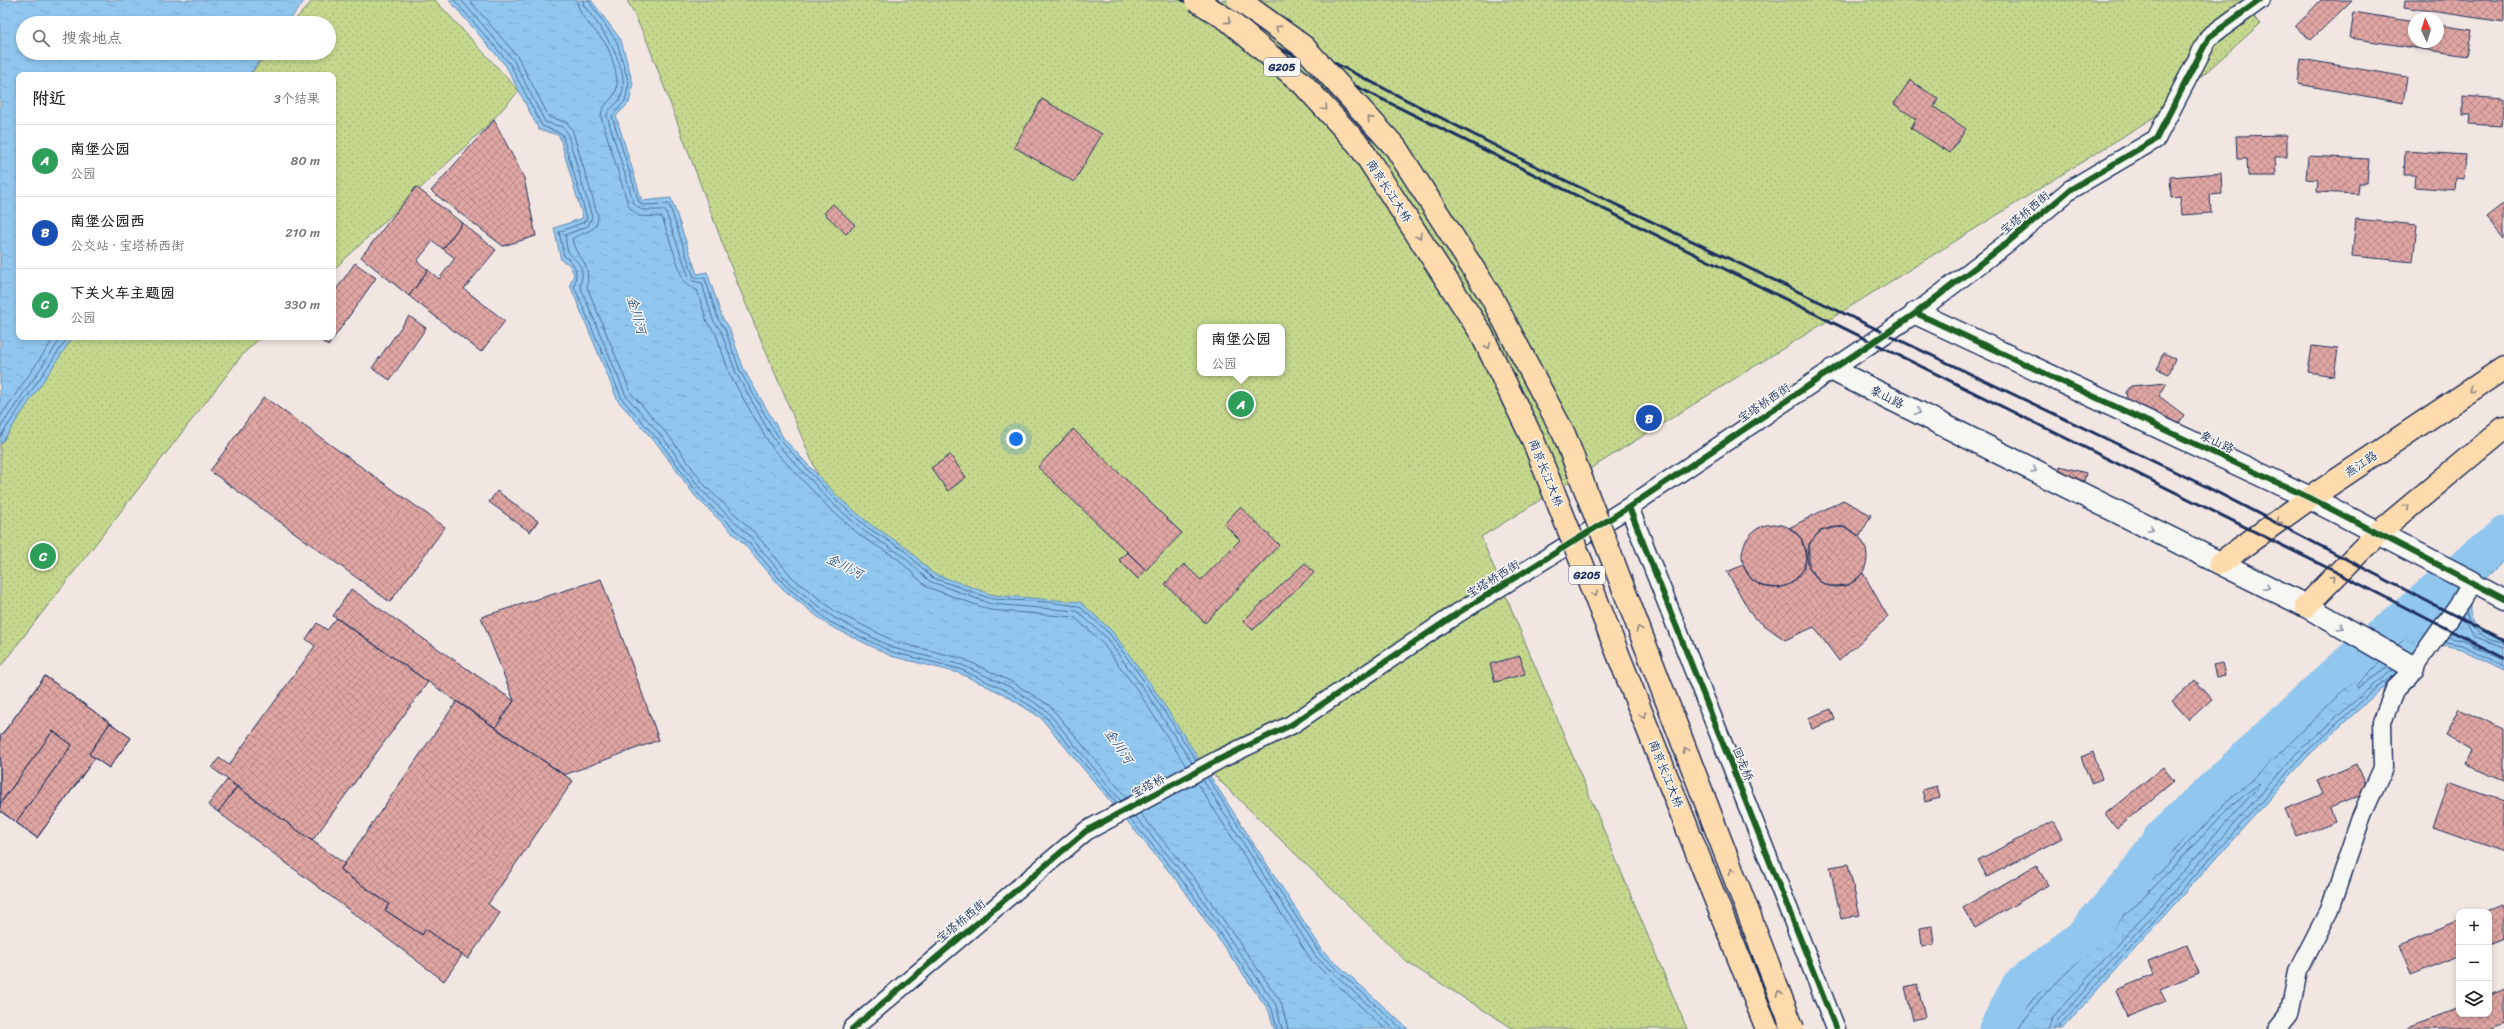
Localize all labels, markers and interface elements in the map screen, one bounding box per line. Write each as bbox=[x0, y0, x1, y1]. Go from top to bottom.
north arrow bbox=[2408, 12, 2444, 48]
search box bbox=[16, 16, 336, 60]
one-way arrow bbox=[1224, 17, 1231, 24]
text: 搜索地点 bbox=[62, 25, 122, 51]
one-way arrow bbox=[1275, 25, 1282, 33]
icon: search bbox=[30, 27, 52, 49]
road number: G205 bbox=[1264, 58, 1300, 76]
text: 附近 bbox=[32, 83, 66, 113]
text: 3个结果 bbox=[274, 87, 320, 110]
one-way arrow bbox=[1320, 103, 1327, 111]
one-way arrow bbox=[1367, 117, 1374, 124]
text: 南堡公园 bbox=[70, 136, 130, 162]
text: A bbox=[41, 149, 49, 172]
text: 80 m bbox=[291, 149, 320, 172]
street label: 南京长江大桥 bbox=[1360, 155, 1418, 228]
text: 公园 bbox=[70, 162, 96, 185]
street label: 宝塔桥西街 bbox=[1995, 185, 2055, 241]
text: 南堡公园西 bbox=[70, 208, 145, 234]
text: B bbox=[41, 221, 49, 244]
text: 210 m bbox=[285, 221, 320, 244]
one-way arrow bbox=[1414, 232, 1421, 239]
text: 公交站 · 宝塔桥西街 bbox=[70, 234, 184, 257]
text: 下关火车主题园 bbox=[70, 280, 175, 306]
text: C bbox=[41, 293, 49, 316]
text: 330 m bbox=[284, 293, 320, 316]
water label: 金川河 bbox=[621, 293, 654, 339]
text: 公园 bbox=[70, 306, 96, 329]
popup bbox=[1197, 324, 1285, 376]
text: 南堡公园 bbox=[1211, 326, 1271, 352]
one-way arrow bbox=[1483, 342, 1490, 350]
text: 公园 bbox=[1211, 352, 1237, 375]
street label: 宝塔桥西街 bbox=[1733, 377, 1795, 429]
street label: 象山路 bbox=[1866, 379, 1908, 415]
one-way arrow bbox=[2469, 385, 2476, 392]
pin: A bbox=[1228, 389, 1254, 419]
pin: B bbox=[1636, 403, 1662, 433]
one-way arrow bbox=[1914, 407, 1921, 415]
street label: 象山路 bbox=[2196, 424, 2238, 460]
your location bbox=[1006, 429, 1026, 449]
street label: 南京长江大桥 bbox=[1522, 435, 1570, 511]
street label: 燕江路 bbox=[2340, 445, 2382, 483]
one-way arrow bbox=[2030, 466, 2038, 473]
one-way arrow bbox=[2402, 504, 2410, 512]
one-way arrow bbox=[2276, 516, 2283, 523]
one-way arrow bbox=[2146, 524, 2154, 532]
pin: C bbox=[30, 541, 56, 571]
water label: 金川河 bbox=[822, 547, 869, 586]
street label: 宝塔桥西街 bbox=[1462, 554, 1524, 604]
road number: G205 bbox=[1569, 566, 1605, 584]
one-way arrow bbox=[2328, 575, 2336, 583]
one-way arrow bbox=[2263, 582, 2270, 590]
one-way arrow bbox=[1590, 590, 1598, 597]
one-way arrow bbox=[2337, 622, 2344, 629]
one-way arrow bbox=[1636, 625, 1644, 632]
one-way arrow bbox=[1638, 711, 1646, 718]
water label: 金川河 bbox=[1099, 723, 1141, 770]
street label: 南京长江大桥 bbox=[1642, 736, 1690, 812]
street label: 回龙桥 bbox=[1726, 743, 1760, 786]
one-way arrow bbox=[1682, 746, 1690, 753]
street label: 宝塔桥 bbox=[1127, 767, 1170, 804]
one-way arrow bbox=[1729, 868, 1737, 875]
street label: 宝塔桥西街 bbox=[931, 893, 991, 949]
map controls bbox=[2456, 909, 2492, 1017]
button: + bbox=[2456, 909, 2492, 945]
button: − bbox=[2456, 945, 2492, 981]
button: layers bbox=[2456, 981, 2492, 1017]
one-way arrow bbox=[1776, 989, 1784, 996]

